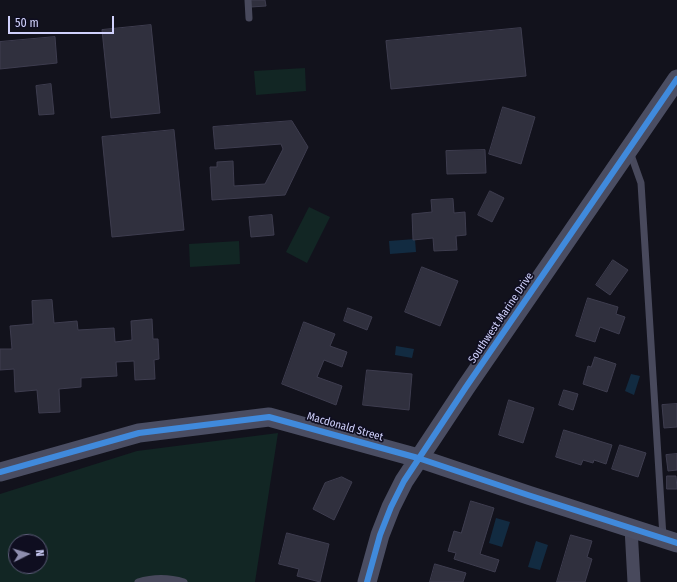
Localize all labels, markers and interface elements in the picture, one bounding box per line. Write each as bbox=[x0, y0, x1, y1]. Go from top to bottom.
scale bar bbox=[10, 8, 116, 34]
text: 50 m bbox=[15, 16, 39, 30]
street label: Southwest Marine Drive bbox=[466, 270, 536, 366]
street label: Macdonald Street bbox=[305, 410, 385, 444]
north arrow bbox=[8, 534, 48, 574]
text: N bbox=[33, 549, 46, 557]

